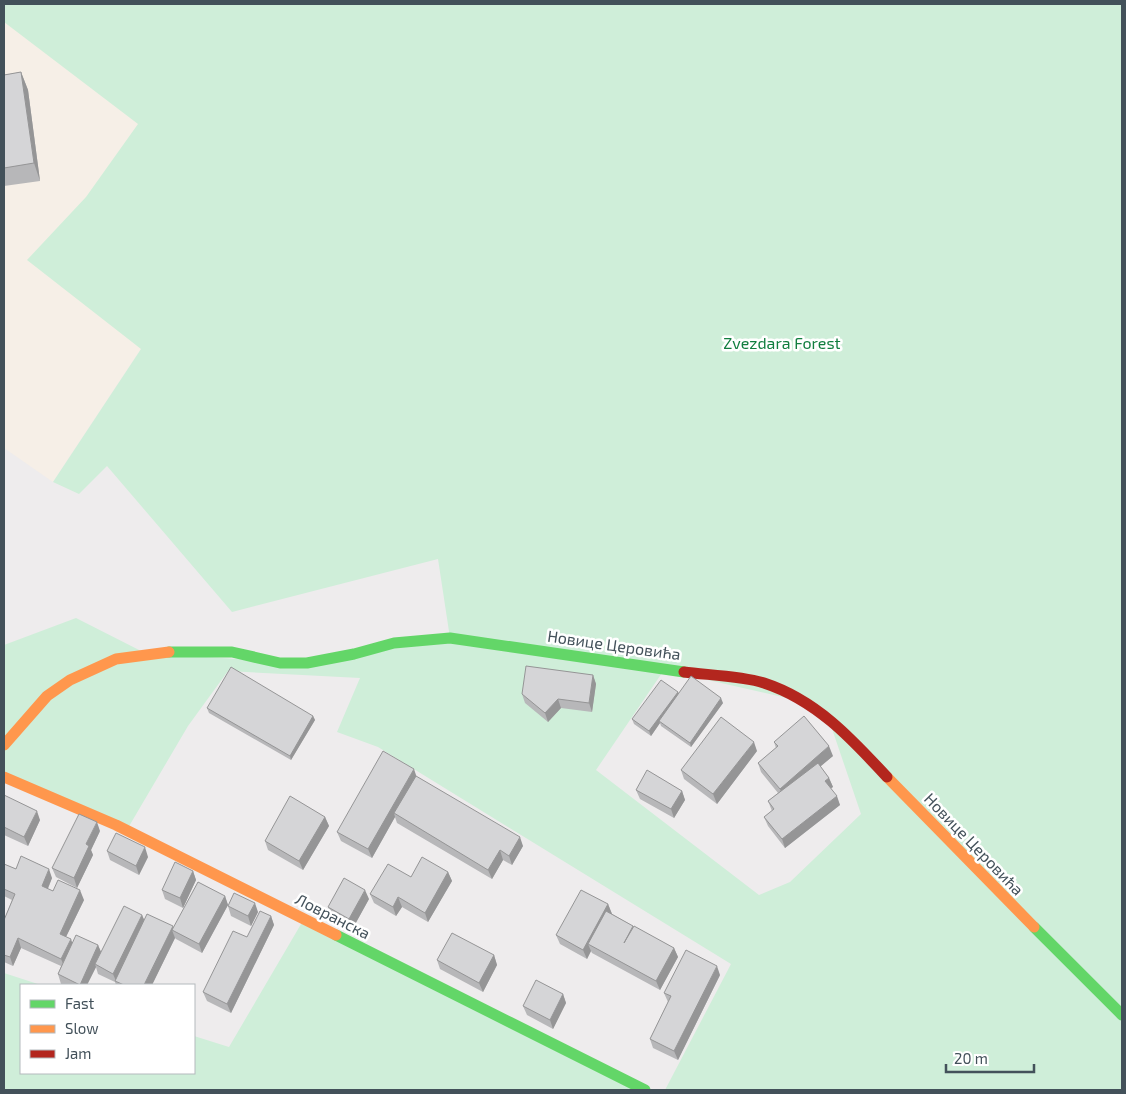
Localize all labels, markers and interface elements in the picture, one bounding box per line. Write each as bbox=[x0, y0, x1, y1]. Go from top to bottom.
park label: Zvezdara Forest bbox=[723, 333, 841, 352]
street label: Новице Церовића bbox=[546, 626, 682, 663]
street label: Новице Церовића bbox=[921, 789, 1028, 899]
street label: Ловранска bbox=[293, 889, 374, 942]
legend bbox=[20, 984, 195, 1074]
text: Fast bbox=[65, 994, 95, 1012]
text: Slow bbox=[65, 1019, 99, 1037]
scale bar bbox=[946, 1042, 1034, 1074]
text: Jam bbox=[65, 1044, 91, 1062]
text: 20 m bbox=[954, 1049, 988, 1067]

